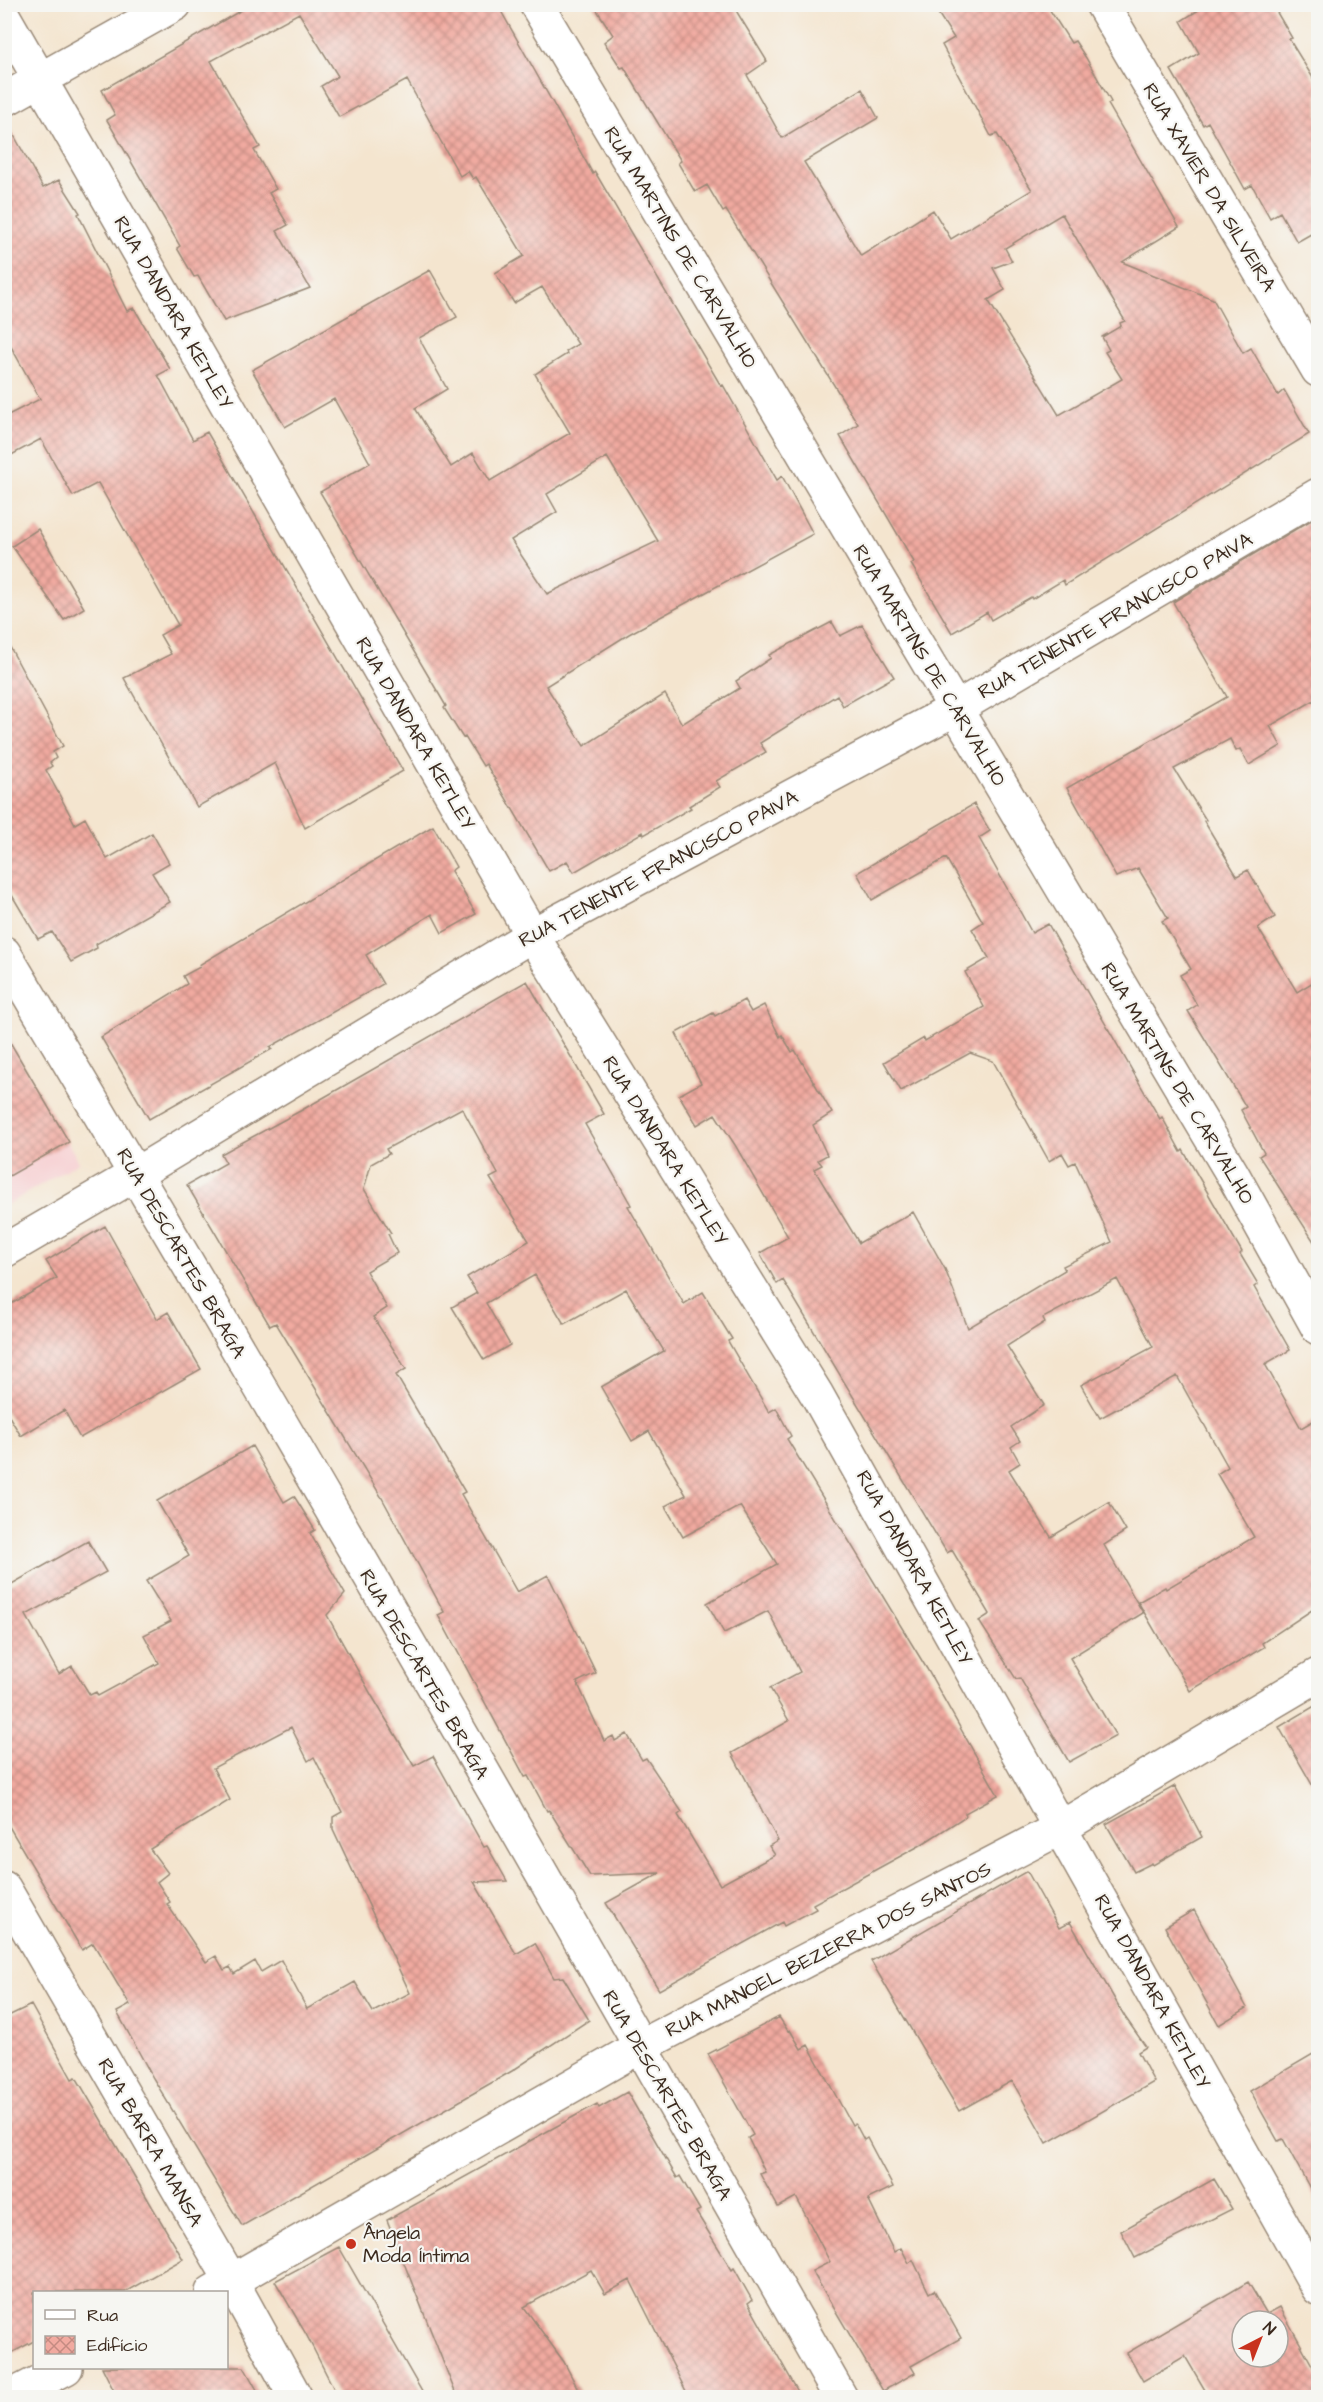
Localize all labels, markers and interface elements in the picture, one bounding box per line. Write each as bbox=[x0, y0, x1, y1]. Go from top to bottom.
street label: RUA XAVIER DA SILVEIRA bbox=[1136, 78, 1283, 297]
street label: RUA MARTINS DE CARVALHO bbox=[597, 121, 764, 374]
street label: RUA DANDARA KETLEY bbox=[106, 211, 240, 414]
street label: RUA TENENTE FRANCISCO PAIVA bbox=[973, 525, 1258, 706]
street label: RUA MARTINS DE CARVALHO bbox=[846, 539, 1013, 792]
street label: RUA DANDARA KETLEY bbox=[348, 632, 482, 835]
street label: RUA TENENTE FRANCISCO PAIVA bbox=[514, 783, 803, 955]
street label: RUA MARTINS DE CARVALHO bbox=[1094, 957, 1261, 1210]
street label: RUA DANDARA KETLEY bbox=[595, 1051, 735, 1251]
street label: RUA DESCARTES BRAGA bbox=[109, 1143, 253, 1364]
street label: RUA DANDARA KETLEY bbox=[849, 1465, 979, 1670]
street label: RUA DESCARTES BRAGA bbox=[352, 1564, 496, 1785]
street label: RUA MANOEL BEZERRA DOS SANTOS bbox=[661, 1855, 996, 2045]
street label: RUA DANDARA KETLEY bbox=[1087, 1889, 1217, 2094]
street label: RUA DESCARTES BRAGA bbox=[595, 1985, 739, 2206]
street label: RUA BARRA MANSA bbox=[90, 2053, 210, 2232]
place label: Ângela Moda Íntima bbox=[363, 2219, 469, 2270]
marker: Ângela Moda Íntima bbox=[344, 2237, 358, 2251]
legend bbox=[33, 2291, 228, 2369]
text: Rua bbox=[87, 2303, 118, 2328]
north arrow bbox=[1230, 2309, 1290, 2369]
text: N bbox=[1258, 2317, 1280, 2340]
text: Edifício bbox=[87, 2333, 147, 2358]

